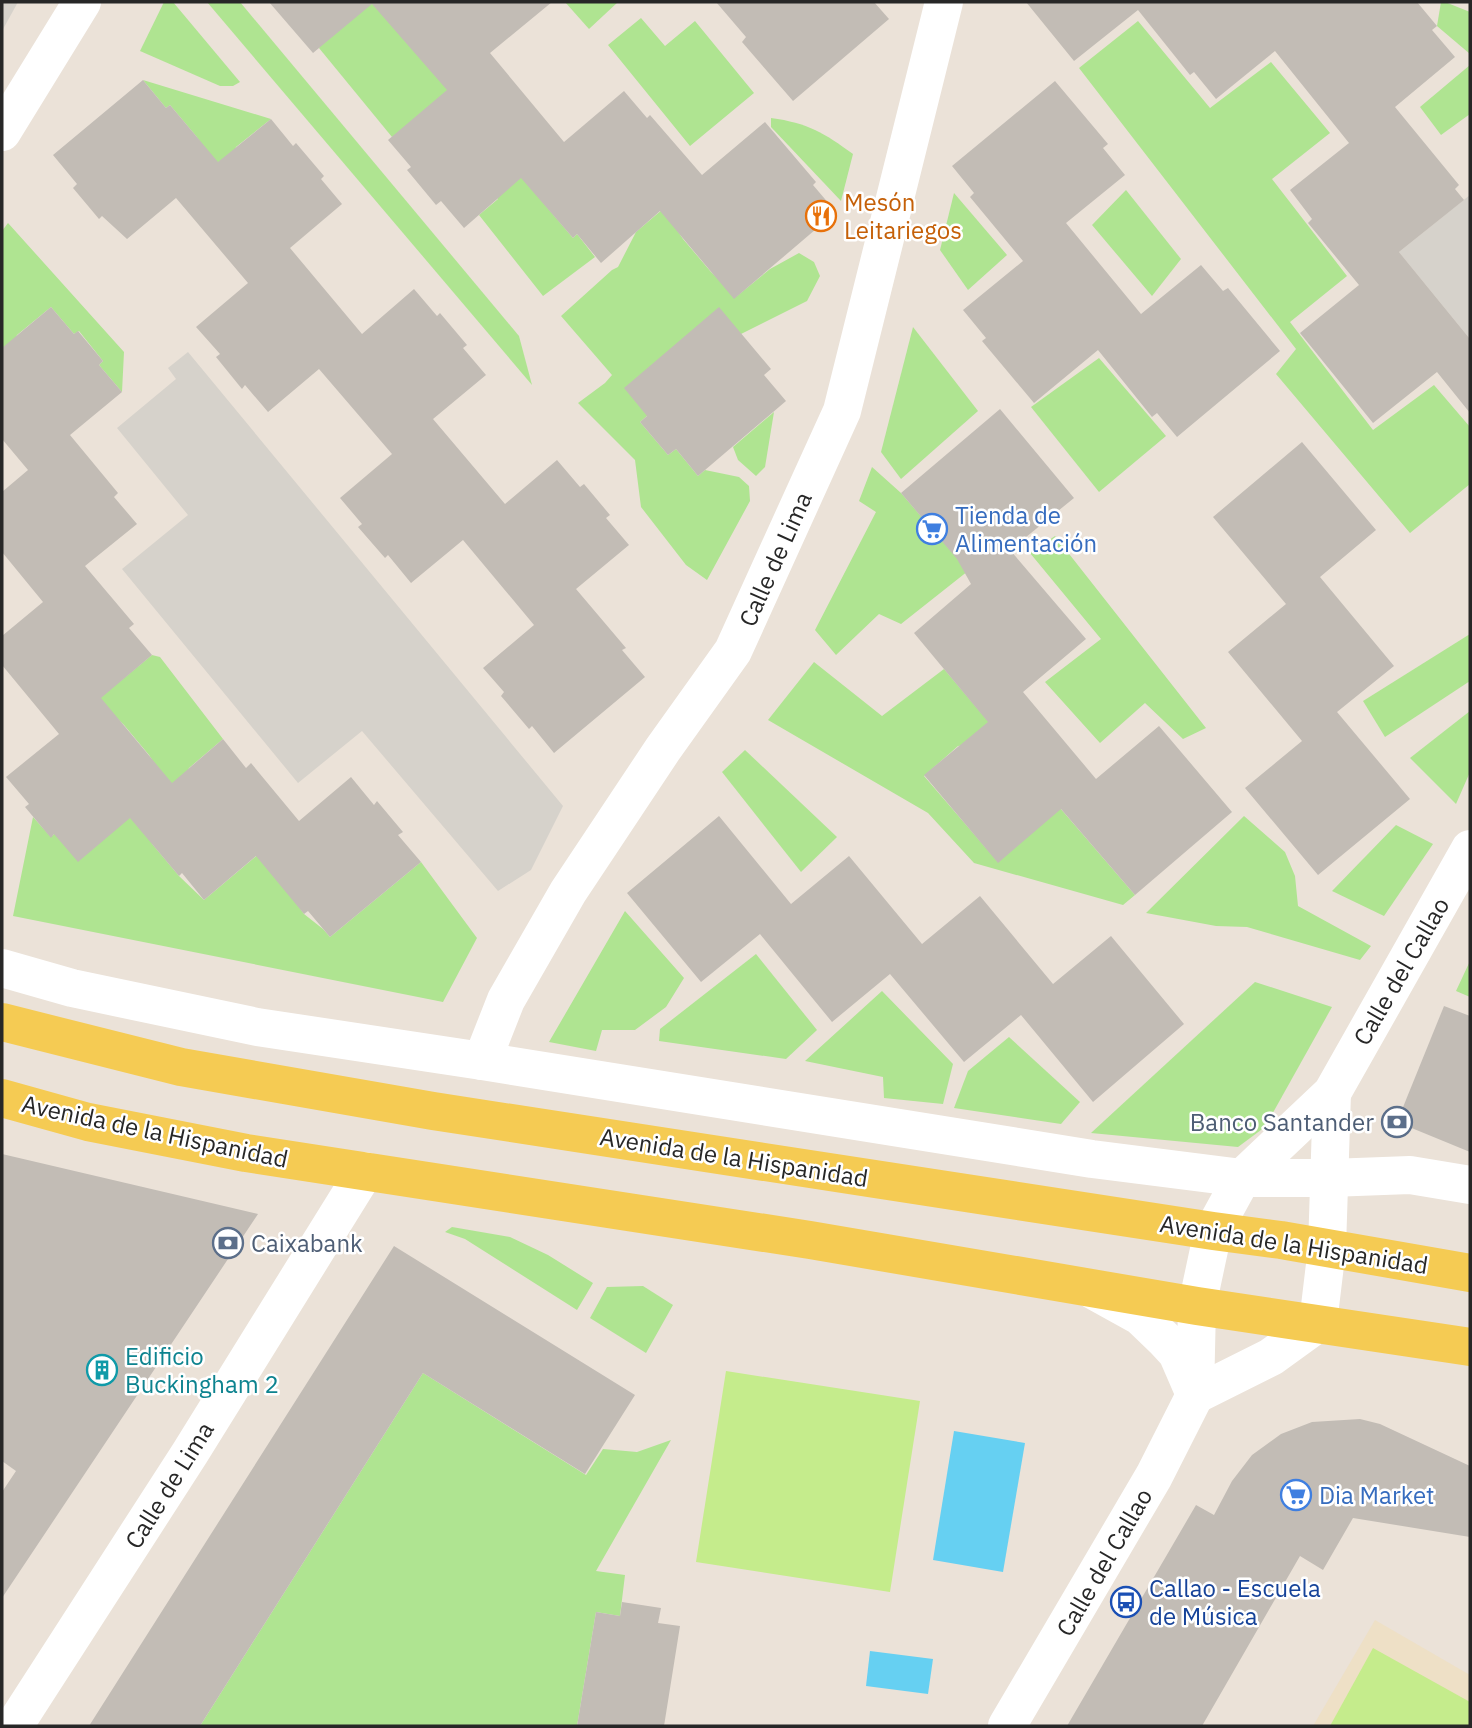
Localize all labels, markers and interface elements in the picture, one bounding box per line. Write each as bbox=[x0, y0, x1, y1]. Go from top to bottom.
place label: Mesón Leitariegos bbox=[844, 186, 962, 246]
restaurant icon: Mesón Leitariegos bbox=[804, 199, 838, 233]
street label: Calle de Lima bbox=[731, 487, 819, 631]
place label: Tienda de Alimentación bbox=[955, 499, 1097, 559]
supermarket icon: Tienda de Alimentación bbox=[915, 512, 949, 546]
street label: Calle del Callao bbox=[1346, 891, 1456, 1051]
street label: Avenida de la Hispanidad bbox=[19, 1087, 291, 1175]
bank icon: Banco Santander bbox=[1380, 1105, 1414, 1139]
place label: Banco Santander bbox=[1190, 1106, 1374, 1138]
street label: Avenida de la Hispanidad bbox=[598, 1120, 870, 1194]
street label: Avenida de la Hispanidad bbox=[1158, 1207, 1430, 1281]
bank icon: Caixabank bbox=[211, 1226, 245, 1260]
place label: Caixabank bbox=[251, 1227, 363, 1259]
place label: Edificio Buckingham 2 bbox=[125, 1340, 279, 1400]
building icon: Edificio Buckingham 2 bbox=[85, 1353, 119, 1387]
street label: Calle de Lima bbox=[117, 1415, 221, 1555]
supermarket icon: Dia Market bbox=[1279, 1478, 1313, 1512]
place label: Dia Market bbox=[1319, 1479, 1435, 1511]
street label: Calle del Callao bbox=[1049, 1482, 1159, 1642]
place label: Callao - Escuela de Música bbox=[1149, 1572, 1321, 1632]
bus stop icon: Callao - Escuela de Música bbox=[1109, 1585, 1143, 1619]

